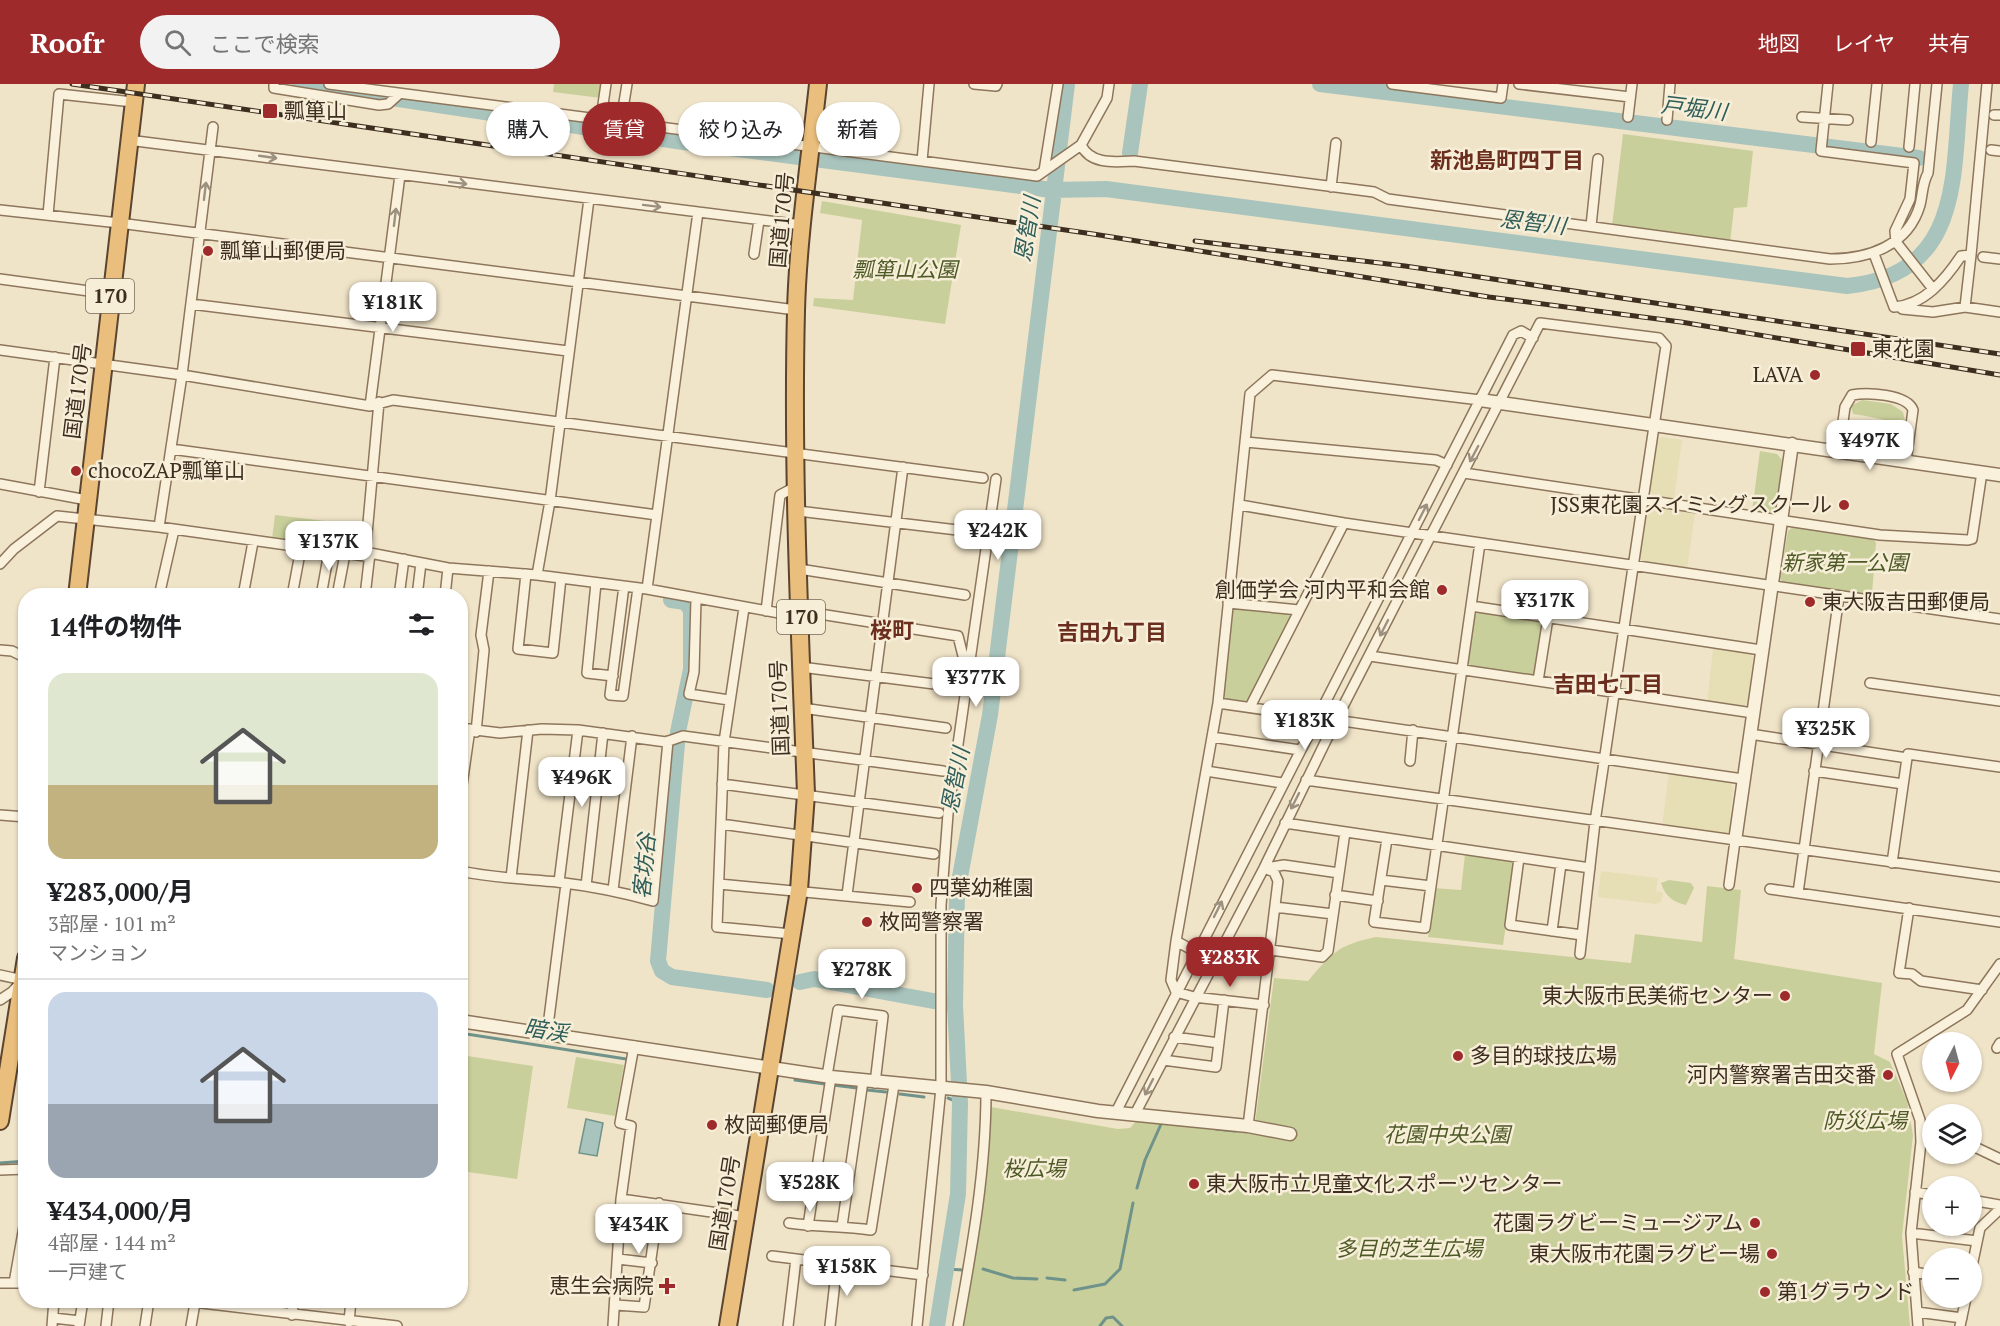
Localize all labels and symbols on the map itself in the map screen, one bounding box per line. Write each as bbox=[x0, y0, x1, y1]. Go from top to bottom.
water label: 戸堀川 bbox=[1660, 89, 1731, 126]
place label: 瓢箪山 bbox=[284, 96, 347, 124]
marker: 瓢箪山 bbox=[261, 102, 279, 120]
district label: 新池島町四丁目 bbox=[1430, 145, 1584, 174]
one-way arrow bbox=[257, 152, 277, 163]
street label: 国道170号 bbox=[763, 171, 799, 269]
one-way arrow bbox=[448, 177, 468, 188]
one-way arrow bbox=[200, 182, 211, 202]
water label: 恩智川 bbox=[1007, 192, 1046, 264]
one-way arrow bbox=[642, 201, 661, 212]
water label: 恩智川 bbox=[1499, 203, 1570, 240]
one-way arrow bbox=[390, 207, 401, 227]
place label: 瓢箪山郵便局 bbox=[220, 236, 346, 264]
marker: 瓢箪山郵便局 bbox=[201, 244, 215, 258]
park label: 瓢箪山公園 bbox=[853, 255, 960, 283]
road number: 170 bbox=[86, 279, 134, 313]
pin: ¥181K bbox=[351, 282, 435, 333]
place label: 東花園 bbox=[1872, 334, 1935, 362]
marker: 東花園 bbox=[1849, 340, 1867, 358]
street label: 国道170号 bbox=[57, 341, 97, 441]
place label: LAVA bbox=[1753, 360, 1804, 388]
marker: LAVA bbox=[1808, 368, 1822, 382]
pin: ¥497K bbox=[1828, 420, 1912, 471]
one-way arrow bbox=[1468, 445, 1479, 463]
place label: chocoZAP瓢箪山 bbox=[88, 456, 245, 484]
marker: chocoZAP瓢箪山 bbox=[69, 464, 83, 478]
place label: JSS東花園スイミングスクール bbox=[1550, 490, 1832, 518]
marker: JSS東花園スイミングスクール bbox=[1837, 498, 1851, 512]
one-way arrow bbox=[1418, 504, 1429, 522]
pin: ¥242K bbox=[956, 510, 1040, 561]
pin: ¥137K bbox=[287, 521, 371, 572]
park label: 新家第一公園 bbox=[1782, 548, 1911, 576]
place label: 創価学会 河内平和会館 bbox=[1215, 575, 1430, 603]
pin: ¥317K bbox=[1503, 580, 1587, 631]
marker: 創価学会 河内平和会館 bbox=[1435, 583, 1449, 597]
place label: 東大阪吉田郵便局 bbox=[1822, 587, 1990, 615]
marker: 東大阪吉田郵便局 bbox=[1803, 595, 1817, 609]
road number: 170 bbox=[777, 600, 825, 634]
district label: 桜町 bbox=[870, 615, 914, 644]
district label: 吉田九丁目 bbox=[1057, 617, 1167, 646]
one-way arrow bbox=[1378, 618, 1390, 636]
pin: ¥377K bbox=[934, 657, 1018, 708]
street label: 国道170号 bbox=[763, 659, 795, 757]
district label: 吉田七丁目 bbox=[1553, 669, 1663, 698]
pin: ¥183K bbox=[1263, 700, 1347, 751]
pin: ¥325K bbox=[1784, 708, 1868, 759]
water label: 恩智川 bbox=[934, 743, 975, 815]
pin: ¥496K bbox=[540, 757, 624, 808]
one-way arrow bbox=[1289, 792, 1301, 810]
water label: 客坊谷 bbox=[626, 830, 661, 900]
place label: 四葉幼稚園 bbox=[929, 873, 1034, 901]
marker: 四葉幼稚園 bbox=[910, 881, 924, 895]
one-way arrow bbox=[1213, 901, 1224, 919]
place label: 枚岡警察署 bbox=[879, 907, 984, 935]
marker: 枚岡警察署 bbox=[860, 915, 874, 929]
pin: ¥283K bbox=[1188, 937, 1272, 988]
pin: ¥278K bbox=[820, 949, 904, 1000]
place label: 東大阪市民美術センター bbox=[1542, 981, 1773, 1009]
marker: 東大阪市民美術センター bbox=[1778, 989, 1792, 1003]
water label: 暗渓 bbox=[522, 1012, 573, 1048]
north arrow bbox=[1922, 1032, 1982, 1092]
place label: 多目的球技広場 bbox=[1470, 1041, 1617, 1069]
marker: 多目的球技広場 bbox=[1451, 1049, 1465, 1063]
place label: 河内警察署吉田交番 bbox=[1687, 1060, 1876, 1088]
marker: 河内警察署吉田交番 bbox=[1881, 1068, 1895, 1082]
one-way arrow bbox=[1143, 1077, 1155, 1095]
park label: 防災広場 bbox=[1823, 1106, 1909, 1134]
place label: 枚岡郵便局 bbox=[724, 1110, 829, 1138]
marker: 枚岡郵便局 bbox=[705, 1118, 719, 1132]
park label: 花園中央公園 bbox=[1384, 1120, 1513, 1148]
street label: 国道170号 bbox=[703, 1153, 745, 1253]
park label: 桜広場 bbox=[1003, 1154, 1067, 1182]
pin: ¥528K bbox=[768, 1162, 852, 1213]
place label: 東大阪市立児童文化スポーツセンター bbox=[1206, 1169, 1563, 1197]
marker: 東大阪市立児童文化スポーツセンター bbox=[1187, 1177, 1201, 1191]
pin: ¥434K bbox=[597, 1204, 681, 1255]
place label: 花園ラグビーミュージアム bbox=[1493, 1208, 1743, 1236]
marker: 花園ラグビーミュージアム bbox=[1748, 1216, 1762, 1230]
park label: 多目的芝生広場 bbox=[1336, 1234, 1484, 1262]
place label: 東大阪市花園ラグビー場 bbox=[1529, 1239, 1760, 1267]
pin: ¥158K bbox=[805, 1246, 889, 1297]
marker: 東大阪市花園ラグビー場 bbox=[1765, 1247, 1779, 1261]
place label: 恵生会病院 bbox=[549, 1271, 654, 1299]
marker: 恵生会病院 bbox=[658, 1277, 676, 1295]
place label: 第1グラウンド bbox=[1777, 1277, 1914, 1305]
marker: 第1グラウンド bbox=[1758, 1285, 1772, 1299]

